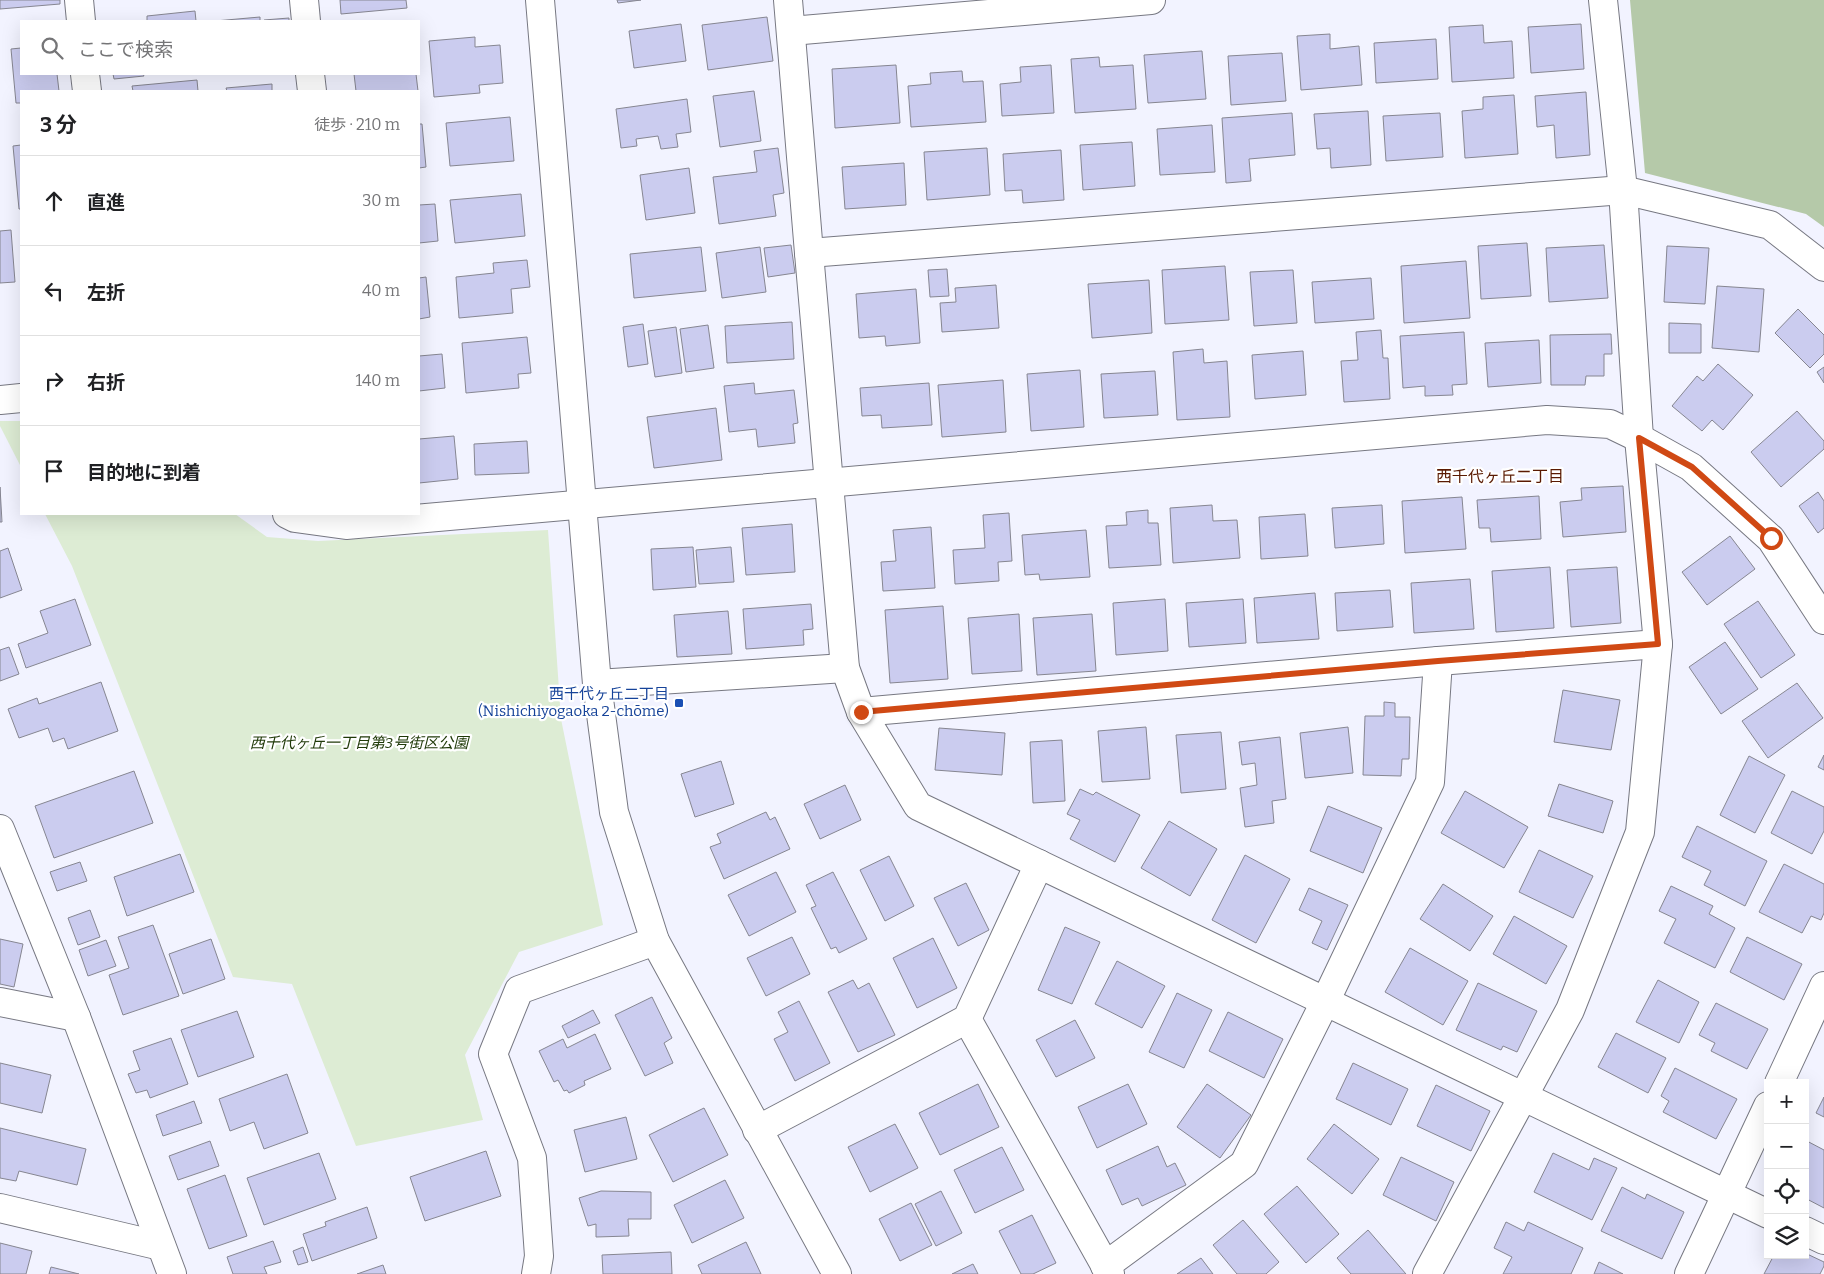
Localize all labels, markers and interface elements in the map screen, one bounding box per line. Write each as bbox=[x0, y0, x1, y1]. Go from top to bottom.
search box bbox=[20, 20, 420, 75]
icon: search bbox=[38, 34, 66, 62]
text: ここで検索 bbox=[78, 38, 173, 61]
text: 3 分 bbox=[40, 112, 77, 138]
text: 徒歩 · 210 m bbox=[314, 115, 400, 134]
icon: ahead bbox=[40, 187, 68, 215]
text: 直進 bbox=[87, 191, 125, 214]
text: 30 m bbox=[362, 191, 400, 210]
icon: left bbox=[40, 277, 68, 305]
text: 左折 bbox=[87, 281, 125, 304]
text: 40 m bbox=[362, 281, 400, 300]
icon: right bbox=[40, 367, 68, 395]
text: 右折 bbox=[87, 371, 125, 394]
text: 140 m bbox=[355, 371, 400, 390]
icon: arrive bbox=[40, 457, 68, 485]
text: 目的地に到着 bbox=[87, 461, 201, 484]
district label: 西千代ヶ丘二丁目 bbox=[1436, 467, 1564, 486]
route start bbox=[1760, 527, 1783, 550]
place label: 西千代ヶ丘二丁目 (Nishichiyogaoka 2-chōme) bbox=[478, 685, 669, 720]
marker: 西千代ヶ丘二丁目 (Nishichiyogaoka 2-chōme) bbox=[673, 697, 685, 709]
route end bbox=[850, 701, 873, 724]
park label: 西千代ヶ丘一丁目第3号街区公園 bbox=[250, 734, 470, 752]
map controls bbox=[1764, 1079, 1809, 1259]
button: + bbox=[1764, 1079, 1809, 1124]
button: − bbox=[1764, 1124, 1809, 1169]
button: locate bbox=[1764, 1169, 1809, 1214]
button: layers bbox=[1764, 1214, 1809, 1259]

